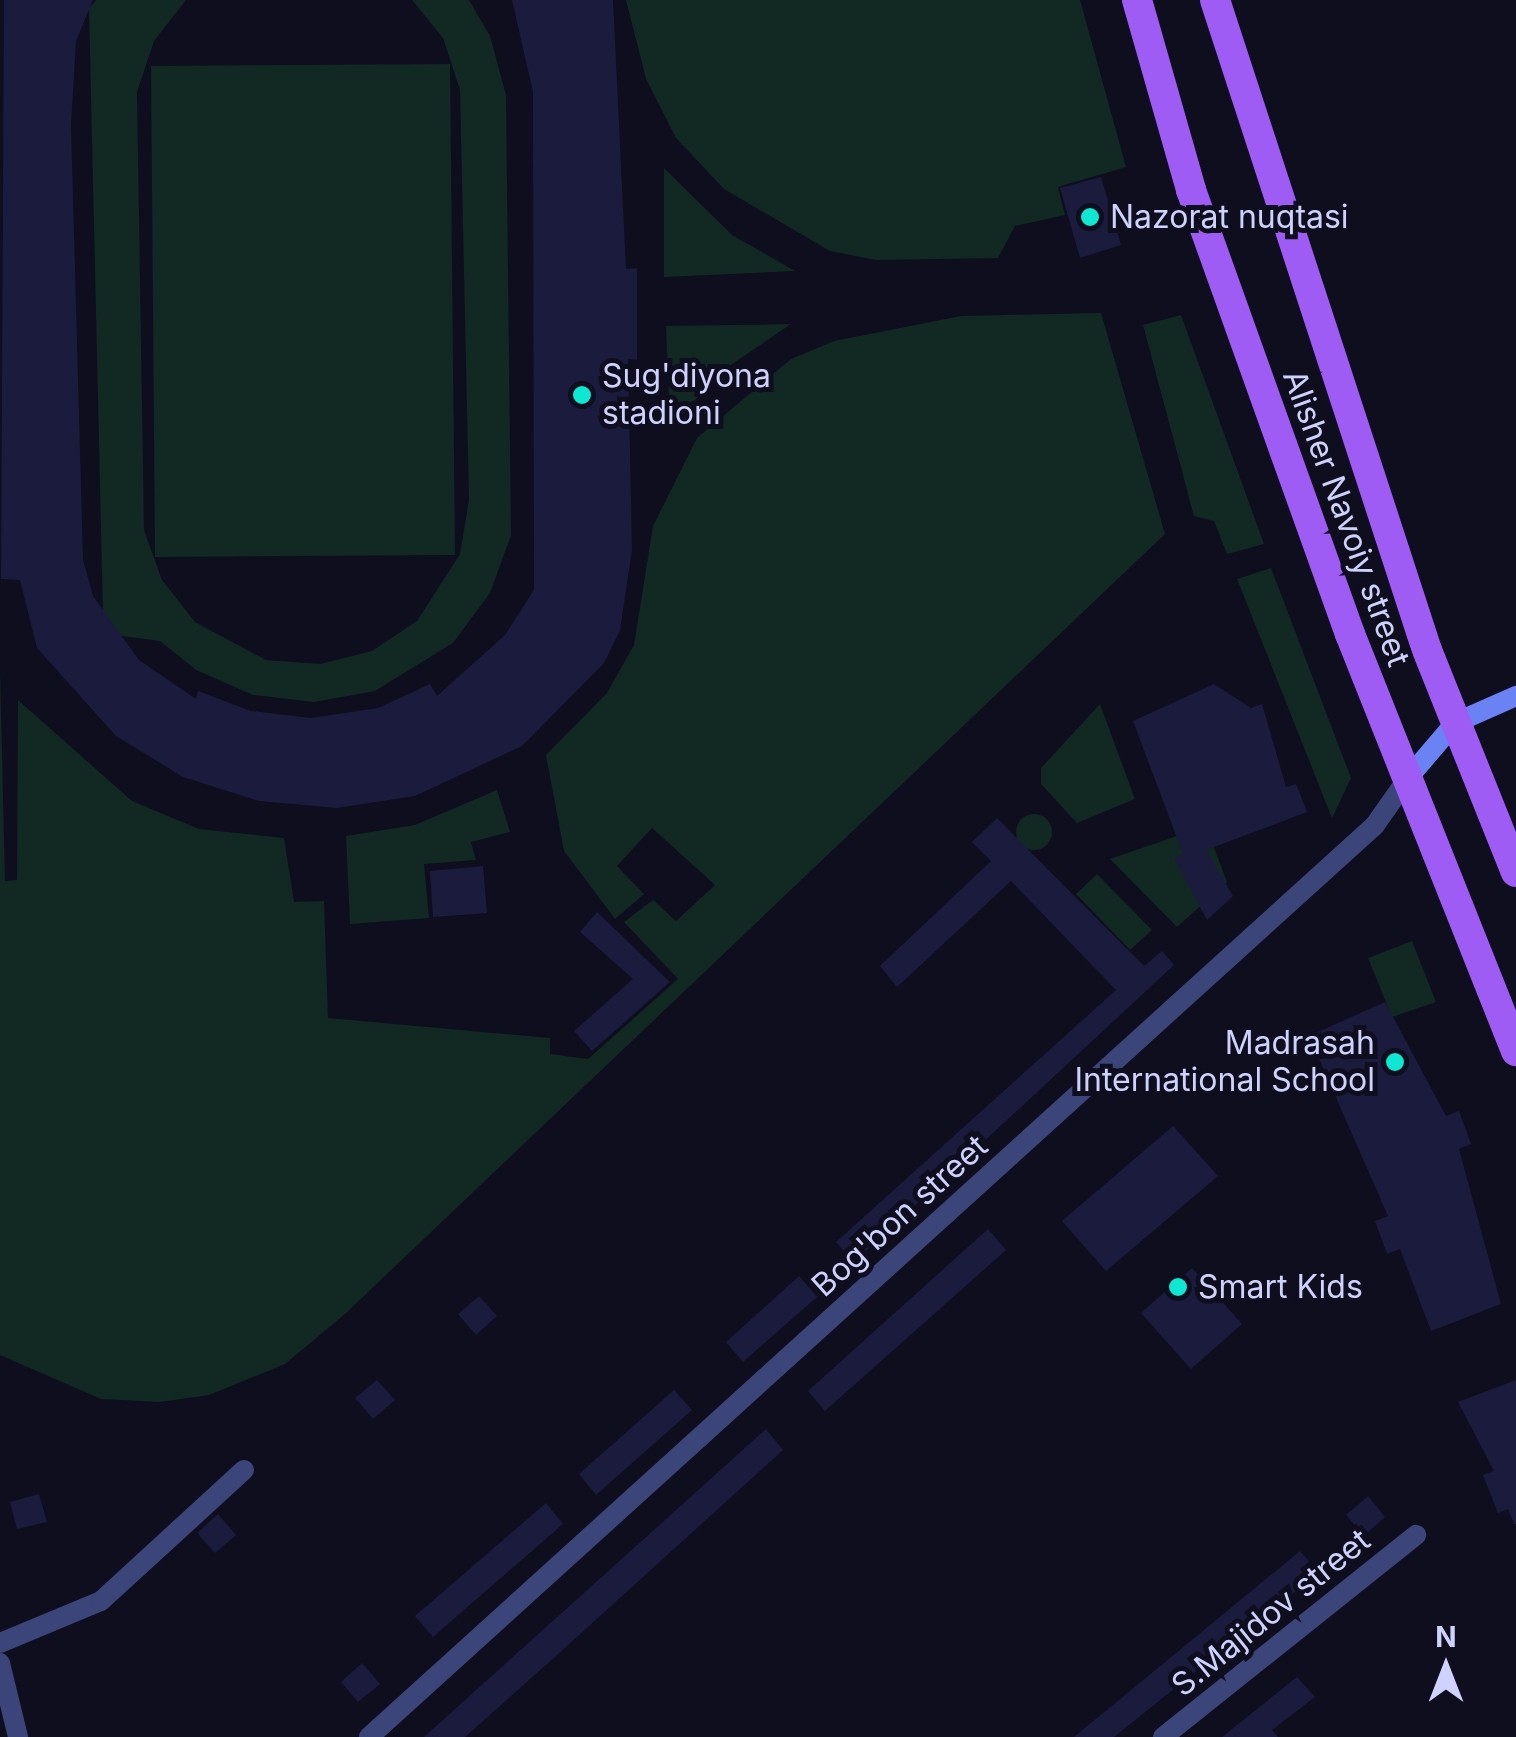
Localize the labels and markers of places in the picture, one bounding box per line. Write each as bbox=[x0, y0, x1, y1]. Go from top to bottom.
place label: Nazorat nuqtasi bbox=[1110, 198, 1349, 236]
marker: Nazorat nuqtasi bbox=[1079, 206, 1101, 228]
place label: Sug'diyona stadioni bbox=[602, 358, 771, 433]
marker: Sug'diyona stadioni bbox=[571, 384, 593, 406]
place label: Madrasah International School bbox=[1074, 1025, 1375, 1100]
marker: Madrasah International School bbox=[1384, 1051, 1406, 1073]
place label: Smart Kids bbox=[1198, 1268, 1363, 1306]
marker: Smart Kids bbox=[1167, 1276, 1189, 1298]

